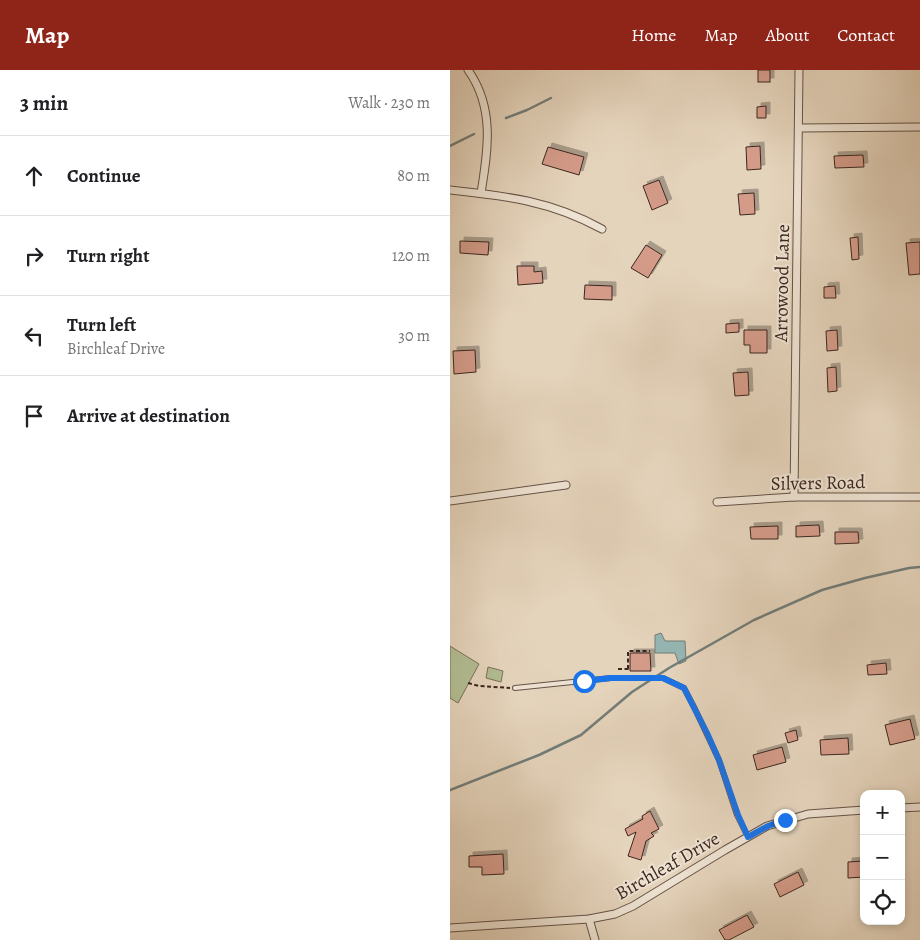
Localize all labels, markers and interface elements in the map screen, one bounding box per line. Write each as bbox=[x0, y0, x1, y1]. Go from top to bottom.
text: Map bbox=[25, 19, 69, 51]
text: Home bbox=[631, 23, 676, 47]
text: Map bbox=[704, 23, 737, 47]
text: About bbox=[765, 23, 809, 47]
text: Contact bbox=[837, 23, 895, 47]
text: 3 min bbox=[20, 89, 68, 117]
text: Walk · 230 m bbox=[348, 92, 430, 114]
icon: ahead bbox=[20, 162, 48, 190]
text: Continue bbox=[67, 163, 141, 189]
text: 80 m bbox=[397, 165, 430, 187]
street label: Arrowood Lane bbox=[768, 224, 796, 343]
icon: right bbox=[20, 242, 48, 270]
text: Turn right bbox=[67, 243, 149, 269]
text: 120 m bbox=[392, 245, 430, 267]
text: Turn left bbox=[67, 312, 136, 338]
icon: left bbox=[20, 322, 48, 350]
text: 30 m bbox=[398, 325, 430, 347]
text: Birchleaf Drive bbox=[67, 338, 165, 360]
icon: arrive bbox=[20, 402, 48, 430]
text: Arrive at destination bbox=[67, 403, 230, 429]
street label: Silvers Road bbox=[770, 469, 866, 497]
route start bbox=[573, 670, 596, 693]
map controls bbox=[860, 790, 905, 925]
button: + bbox=[860, 790, 905, 835]
route end bbox=[774, 809, 797, 832]
street label: Birchleaf Drive bbox=[611, 825, 724, 906]
button: − bbox=[860, 835, 905, 880]
button: locate bbox=[860, 880, 905, 925]

